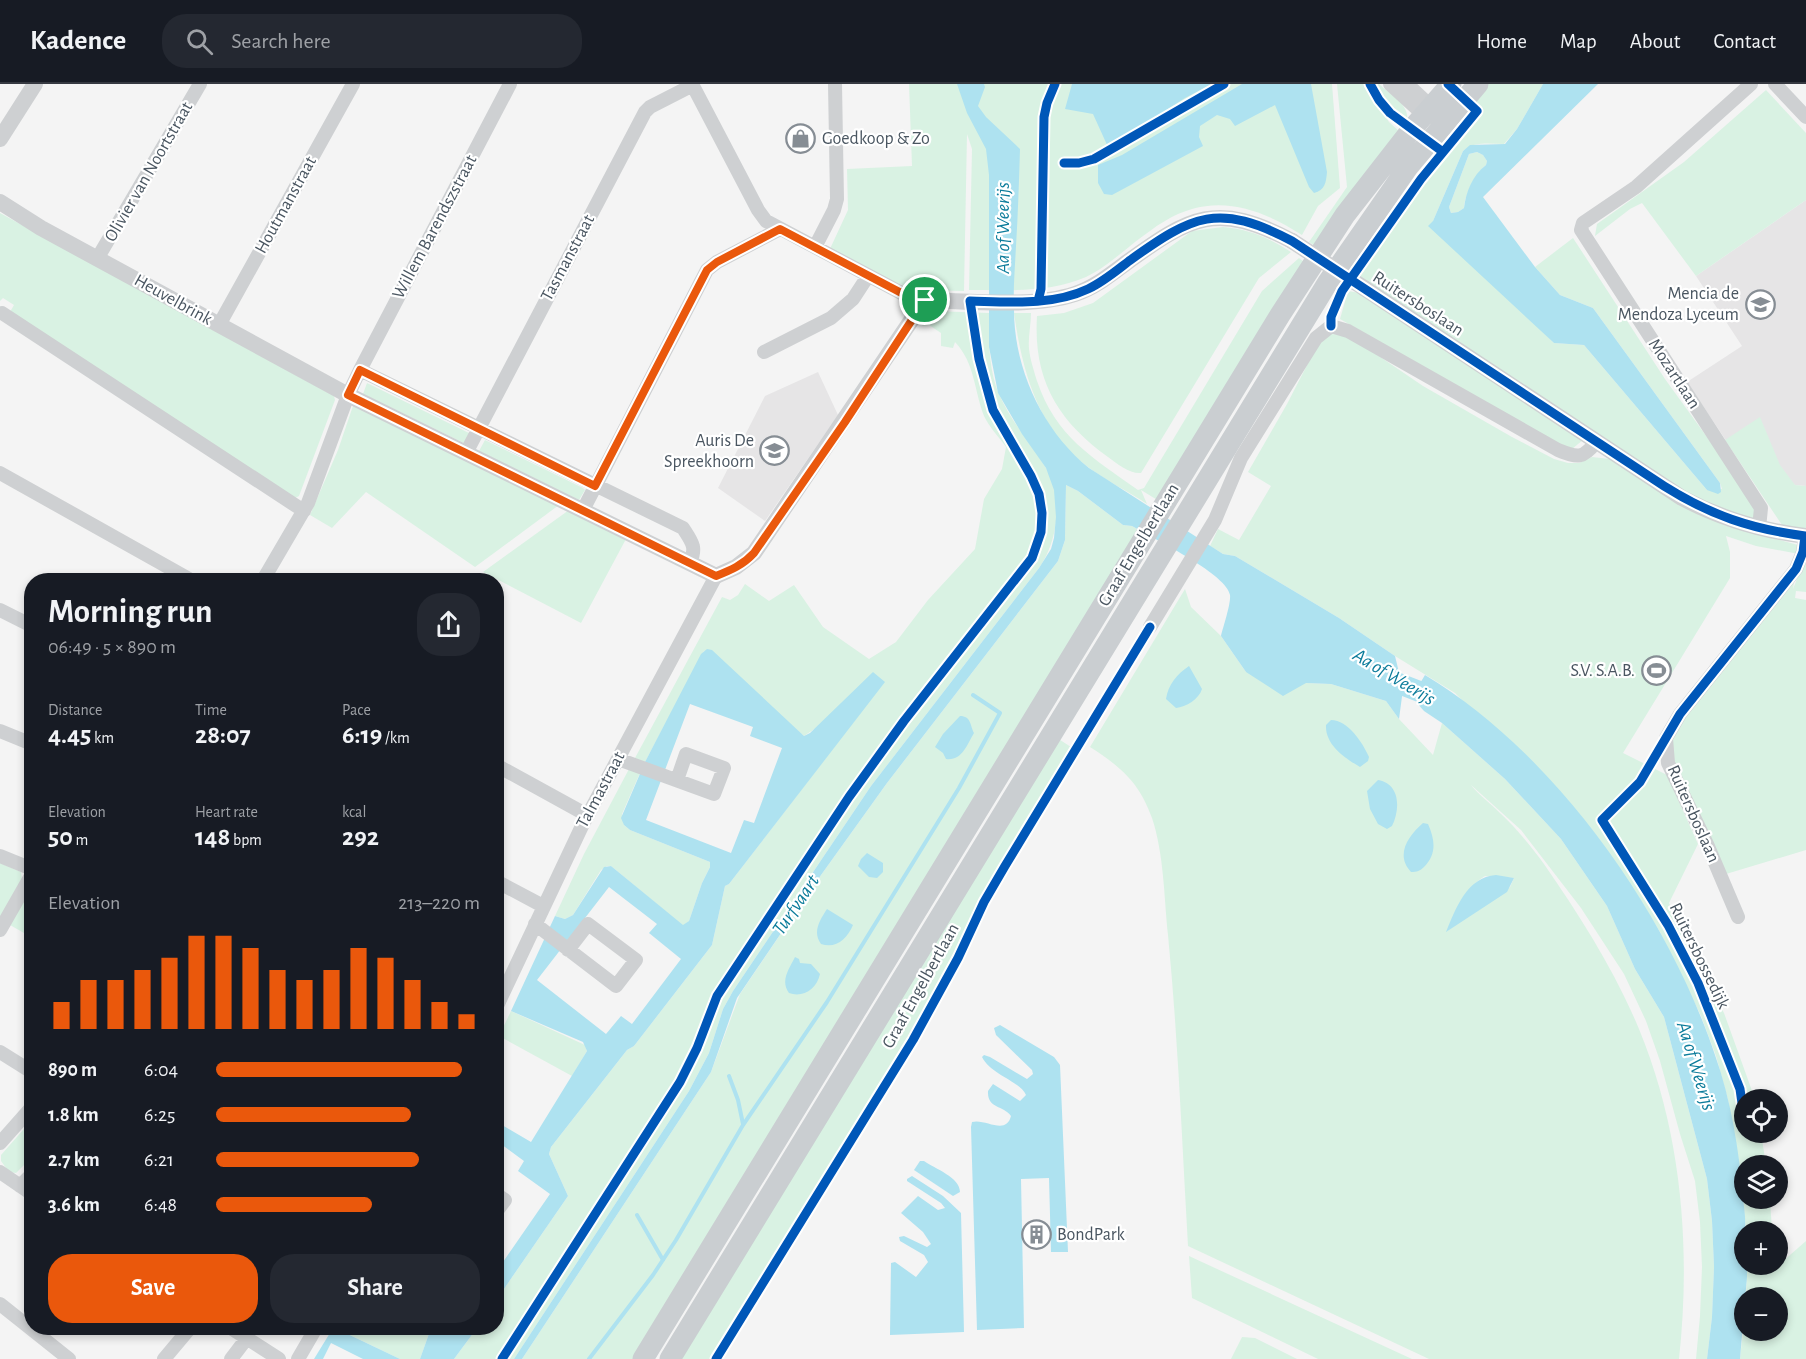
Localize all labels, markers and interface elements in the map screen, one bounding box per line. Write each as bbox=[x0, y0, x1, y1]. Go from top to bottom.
search box bbox=[162, 14, 582, 68]
icon: search bbox=[183, 25, 216, 58]
text: Kadence bbox=[30, 27, 126, 55]
text: Search here bbox=[231, 30, 331, 52]
text: Home bbox=[1476, 31, 1527, 52]
text: Map bbox=[1560, 31, 1597, 52]
text: About bbox=[1630, 31, 1680, 52]
text: Contact bbox=[1713, 31, 1776, 52]
street label: Olivier van Noortstraat bbox=[102, 99, 197, 245]
shop icon: Goedkoop & Zo bbox=[785, 123, 817, 155]
place label: Goedkoop & Zo bbox=[822, 130, 930, 148]
street label: Willem Barendszstraat bbox=[389, 152, 481, 302]
street label: Houtmanstraat bbox=[252, 153, 320, 257]
water label: Aa of Weerijs bbox=[993, 182, 1013, 275]
street label: Tasmanstraat bbox=[538, 212, 598, 304]
street label: Ruitersboslaan bbox=[1369, 268, 1467, 340]
street label: Heuvelbrink bbox=[131, 271, 216, 329]
pin bbox=[899, 274, 950, 325]
icon: arrive bbox=[908, 283, 941, 316]
place label: Mencia de Mendoza Lyceum bbox=[1618, 285, 1739, 324]
school or university icon: Mencia de Mendoza Lyceum bbox=[1744, 288, 1776, 320]
street label: Mozartlaan bbox=[1645, 336, 1703, 412]
place label: Auris De Spreekhoorn bbox=[664, 432, 754, 471]
school or university icon: Auris De Spreekhoorn bbox=[759, 435, 791, 467]
street label: Graaf Engelbertlaan bbox=[1095, 481, 1183, 609]
button: share bbox=[417, 593, 480, 656]
text: Morning run bbox=[48, 596, 212, 629]
text: 06:49 · 5 × 890 m bbox=[48, 637, 176, 657]
water label: Aa of Weerijs bbox=[1349, 644, 1439, 709]
sports icon: S.V. S.A.B. bbox=[1640, 655, 1672, 687]
place label: S.V. S.A.B. bbox=[1570, 662, 1635, 680]
text: Distance bbox=[48, 702, 102, 718]
text: Time bbox=[195, 702, 227, 718]
text: Pace bbox=[342, 702, 371, 718]
text: 4.45 bbox=[48, 722, 91, 748]
text: 28:07 bbox=[195, 722, 251, 748]
text: 6:19 bbox=[342, 722, 382, 748]
text: km bbox=[91, 730, 114, 746]
text: /km bbox=[382, 730, 410, 746]
street label: Talmastraat bbox=[573, 749, 629, 831]
street label: Ruitersboslaan bbox=[1664, 763, 1722, 865]
text: Elevation bbox=[48, 804, 106, 820]
text: Heart rate bbox=[195, 804, 258, 820]
text: kcal bbox=[342, 804, 366, 820]
text: 50 bbox=[48, 824, 73, 850]
text: 148 bbox=[195, 824, 230, 850]
text: 292 bbox=[342, 824, 379, 850]
text: m bbox=[73, 832, 88, 848]
text: bpm bbox=[230, 832, 262, 848]
water label: Turfvaart bbox=[769, 871, 824, 939]
text: Elevation bbox=[48, 893, 120, 913]
text: 213–220 m bbox=[398, 893, 480, 913]
street label: Ruitersbossedijk bbox=[1666, 900, 1733, 1013]
street label: Graaf Engelbertlaan bbox=[879, 921, 963, 1051]
water label: Aa of Weerijs bbox=[1673, 1018, 1719, 1113]
text: 890 m bbox=[48, 1060, 97, 1080]
text: 6:04 bbox=[144, 1060, 178, 1080]
map controls bbox=[1734, 1089, 1788, 1341]
button: locate bbox=[1734, 1089, 1788, 1143]
text: 1.8 km bbox=[48, 1105, 99, 1125]
text: 6:25 bbox=[144, 1105, 175, 1125]
text: 2.7 km bbox=[48, 1150, 100, 1170]
text: 6:21 bbox=[144, 1150, 174, 1170]
button: layers bbox=[1734, 1155, 1788, 1209]
text: 3.6 km bbox=[48, 1195, 100, 1215]
text: 6:48 bbox=[144, 1195, 177, 1215]
building icon: BondPark bbox=[1020, 1219, 1052, 1251]
button: + bbox=[1734, 1221, 1788, 1275]
place label: BondPark bbox=[1057, 1226, 1126, 1244]
button: Save bbox=[48, 1254, 258, 1323]
button: Share bbox=[270, 1254, 480, 1323]
button: − bbox=[1734, 1287, 1788, 1341]

